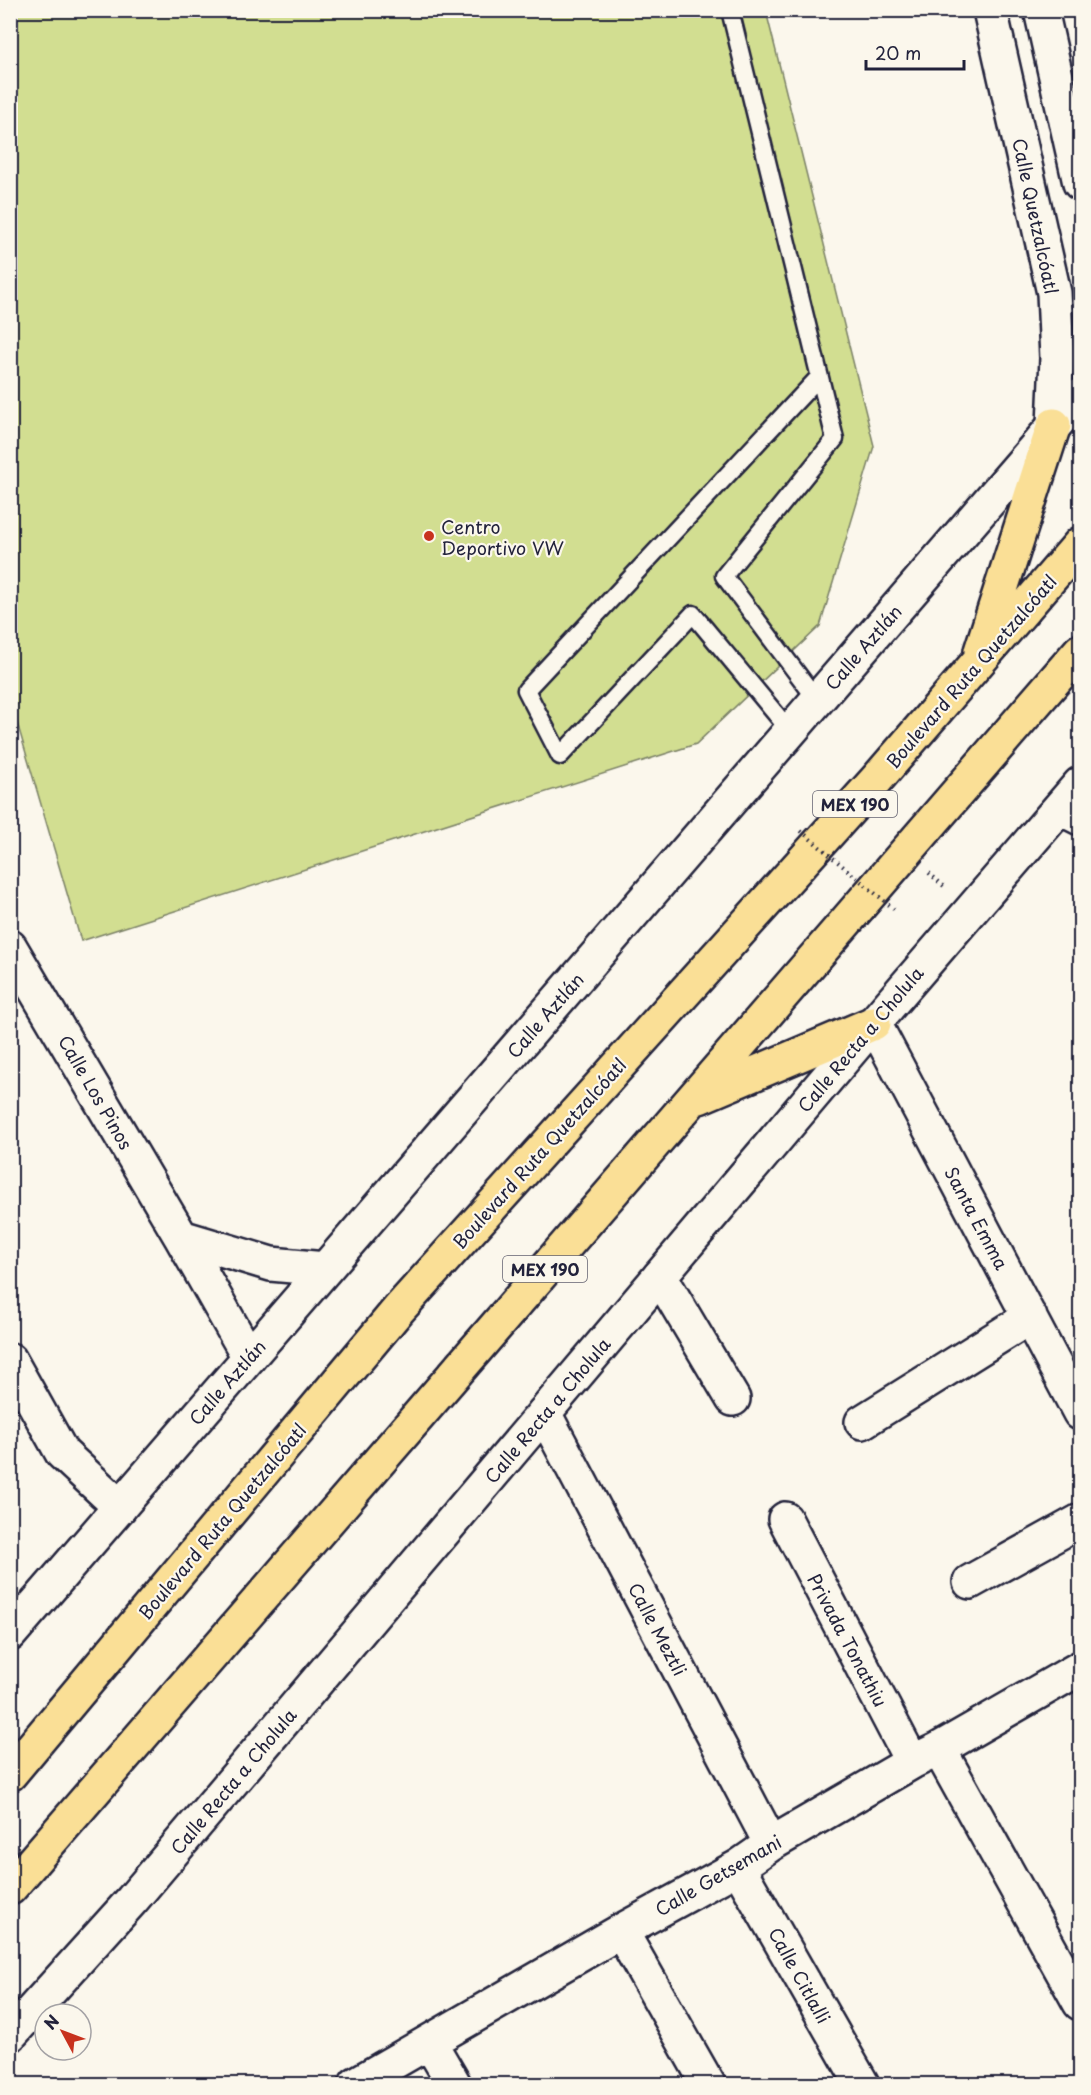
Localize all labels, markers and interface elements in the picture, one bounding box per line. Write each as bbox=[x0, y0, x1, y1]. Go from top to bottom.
scale bar bbox=[866, 33, 964, 71]
text: 20 m bbox=[875, 39, 921, 66]
street label: Calle Quetzalcóatl bbox=[1006, 136, 1066, 296]
place label: Centro Deportivo VW bbox=[441, 513, 564, 561]
marker: Centro Deportivo VW bbox=[422, 529, 436, 543]
street label: Boulevard Ruta Quetzalcóatl bbox=[879, 568, 1063, 774]
street label: Calle Aztlán bbox=[818, 598, 908, 696]
road number: MEX 190 bbox=[813, 791, 897, 817]
street label: Calle Recta a Cholula bbox=[791, 960, 930, 1118]
street label: Calle Aztlán bbox=[500, 966, 590, 1064]
street label: Calle Los Pinos bbox=[52, 1030, 140, 1154]
street label: Boulevard Ruta Quetzalcóatl bbox=[446, 1052, 632, 1254]
street label: Santa Emma bbox=[939, 1162, 1016, 1275]
road number: MEX 190 bbox=[503, 1256, 587, 1282]
street label: Calle Recta a Cholula bbox=[478, 1331, 617, 1489]
street label: Calle Aztlán bbox=[182, 1333, 272, 1431]
street label: Boulevard Ruta Quetzalcóatl bbox=[132, 1417, 312, 1625]
street label: Privada Tonathiu bbox=[801, 1569, 895, 1711]
street label: Calle Meztli bbox=[622, 1578, 694, 1680]
street label: Calle Recta a Cholula bbox=[164, 1702, 303, 1860]
street label: Calle Getsemani bbox=[650, 1828, 786, 1922]
street label: Calle Citlalli bbox=[762, 1922, 838, 2028]
north arrow bbox=[33, 2002, 93, 2062]
text: N bbox=[38, 2009, 64, 2034]

